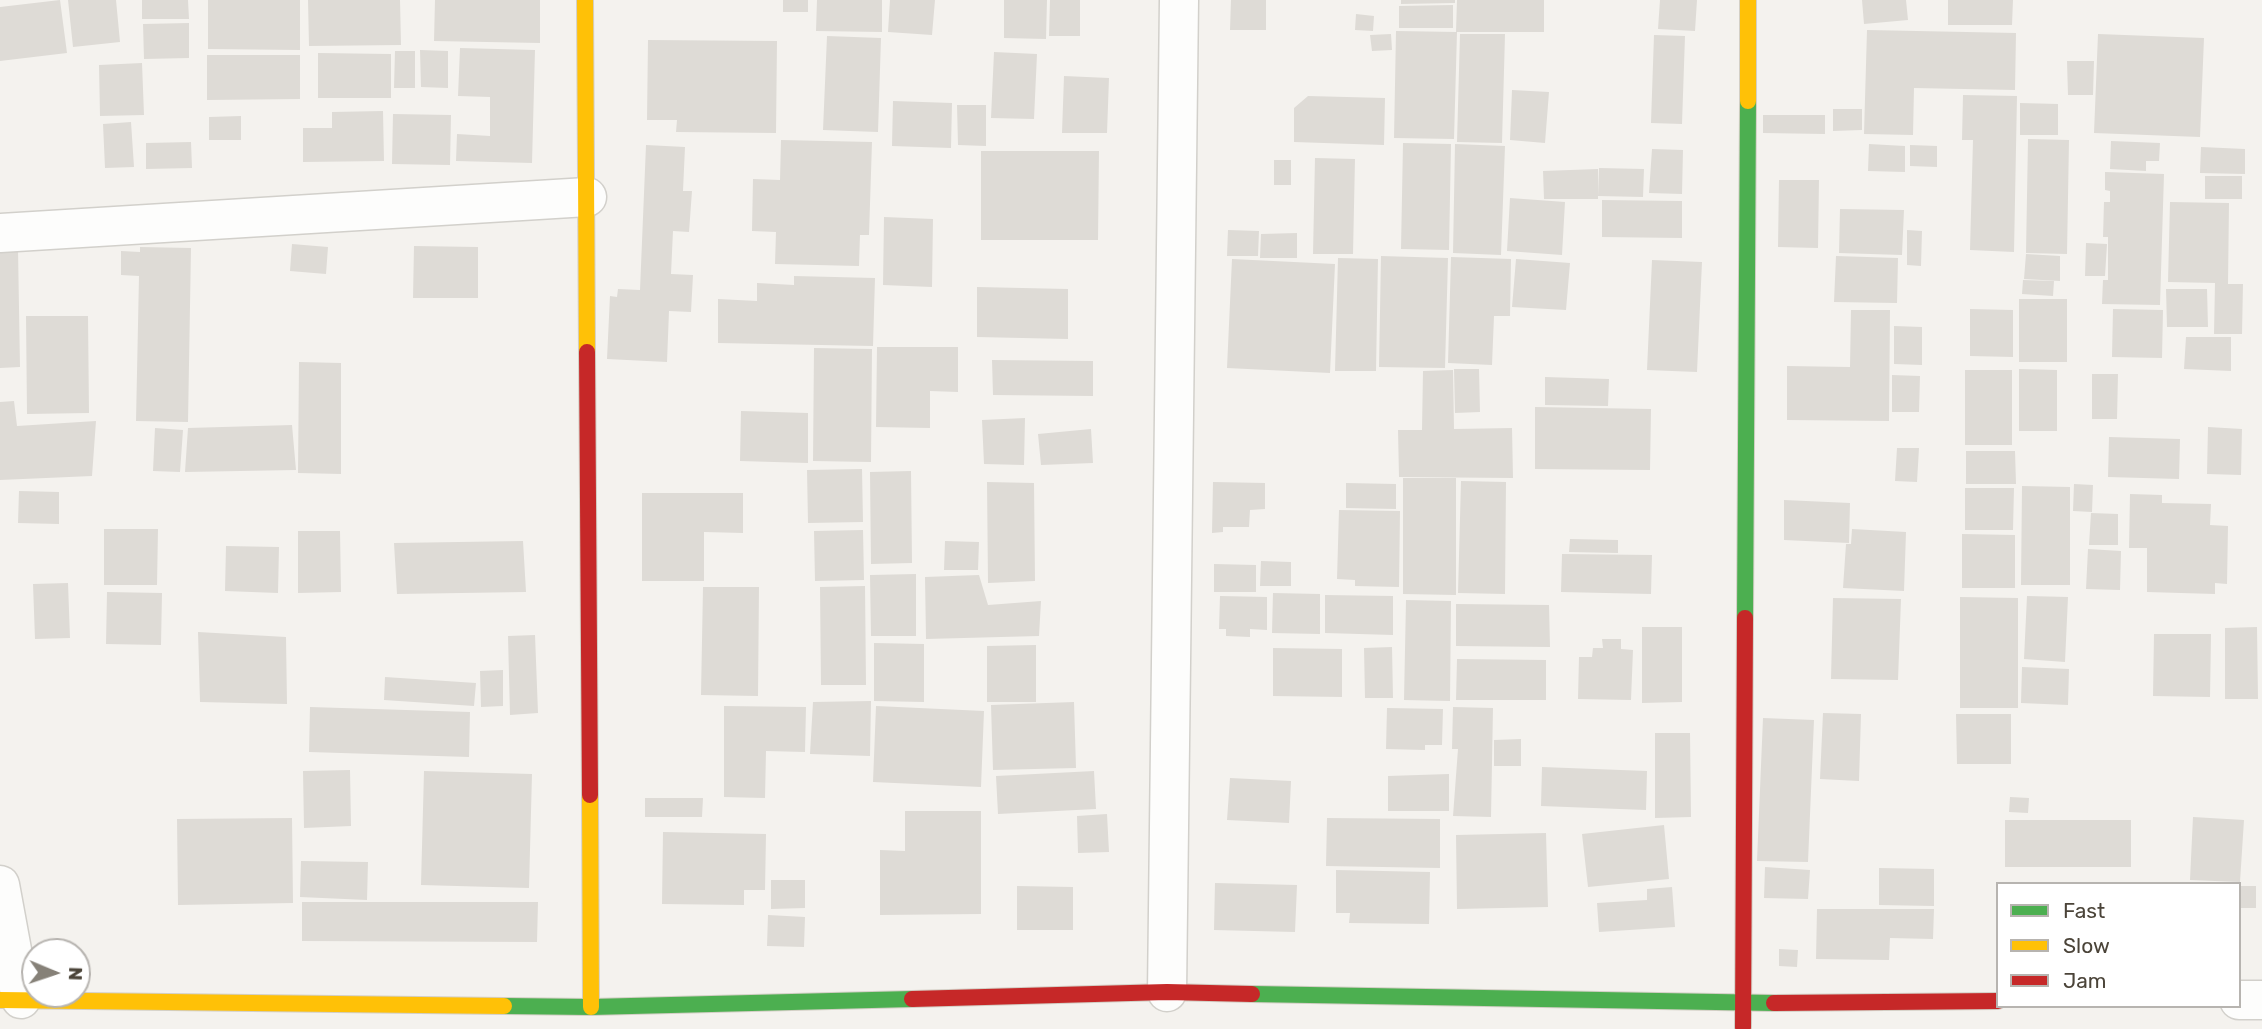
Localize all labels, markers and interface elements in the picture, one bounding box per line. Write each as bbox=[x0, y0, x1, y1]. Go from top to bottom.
legend bbox=[1996, 882, 2241, 1008]
text: Fast bbox=[2063, 898, 2105, 923]
text: Slow bbox=[2063, 933, 2110, 958]
north arrow bbox=[21, 938, 91, 1008]
text: N bbox=[64, 966, 87, 981]
text: Jam bbox=[2063, 968, 2107, 993]

